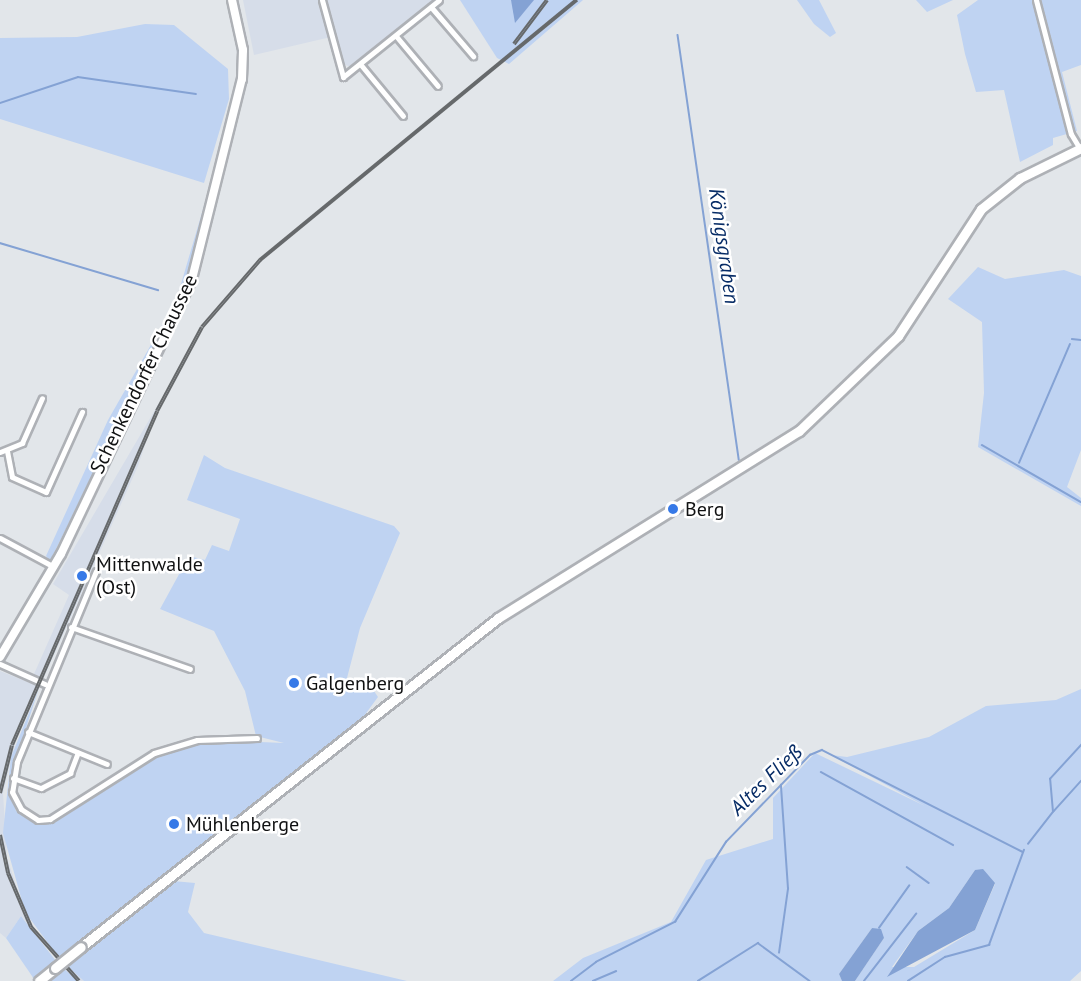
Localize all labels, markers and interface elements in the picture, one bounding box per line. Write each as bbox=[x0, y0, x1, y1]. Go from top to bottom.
water label: Königsgraben bbox=[703, 186, 745, 306]
street label: Schenkendorfer Chaussee bbox=[85, 270, 203, 478]
place label: Berg bbox=[685, 497, 724, 521]
marker: Berg bbox=[666, 502, 680, 516]
place label: Mittenwalde (Ost) bbox=[96, 552, 203, 599]
marker: Mittenwalde (Ost) bbox=[73, 567, 91, 585]
place label: Galgenberg bbox=[306, 671, 404, 695]
marker: Galgenberg bbox=[287, 676, 301, 690]
water label: Altes Fließ bbox=[725, 739, 807, 821]
place label: Mühlenberge bbox=[186, 812, 299, 836]
marker: Mühlenberge bbox=[167, 817, 181, 831]

